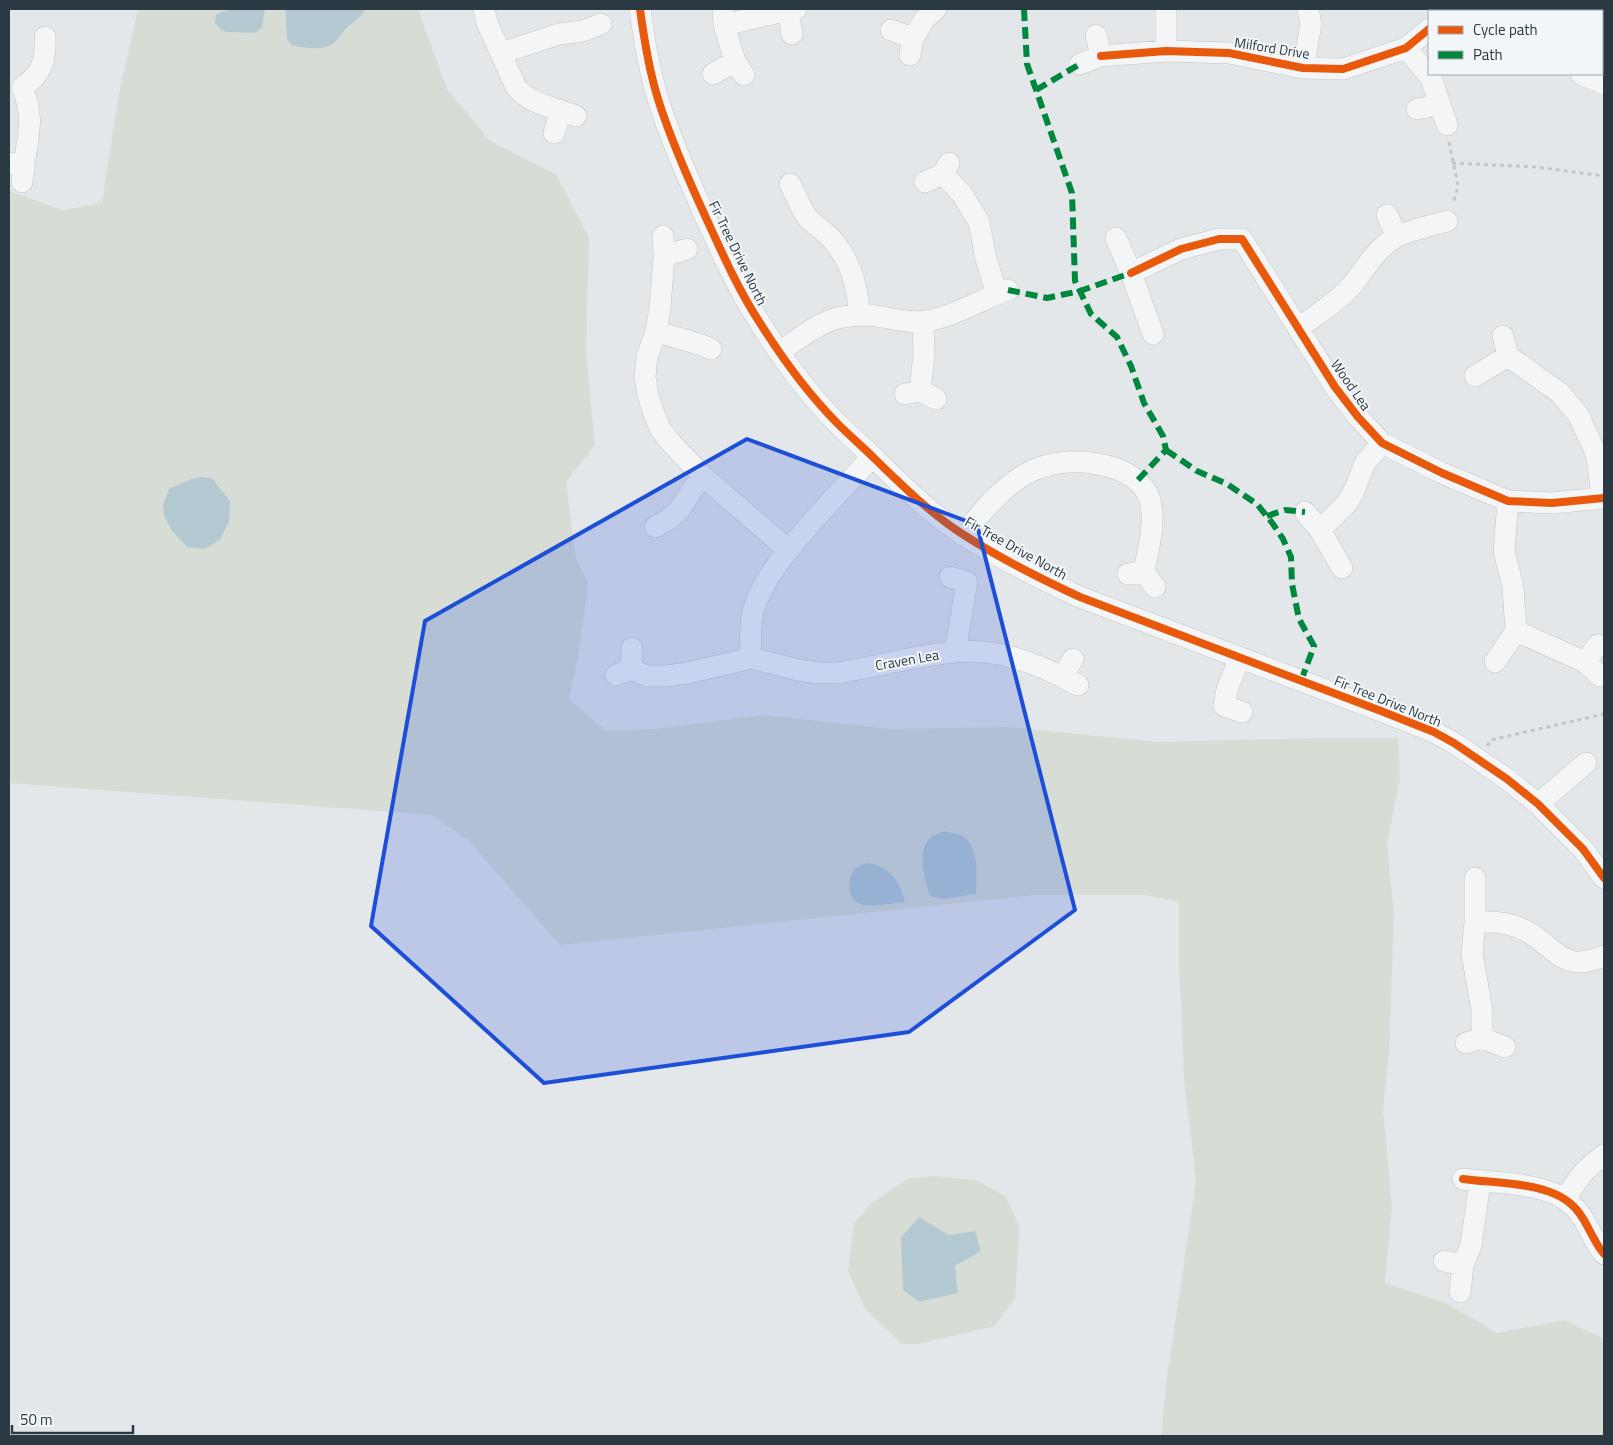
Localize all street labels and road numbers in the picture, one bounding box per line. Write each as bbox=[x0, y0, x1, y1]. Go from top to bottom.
street label: Milford Drive bbox=[1233, 31, 1311, 64]
street label: Fir Tree Drive North bbox=[704, 197, 773, 309]
street label: Wood Lea bbox=[1326, 355, 1377, 415]
street label: Fir Tree Drive North bbox=[961, 511, 1071, 584]
street label: Craven Lea bbox=[873, 644, 940, 675]
street label: Fir Tree Drive North bbox=[1331, 669, 1445, 732]

